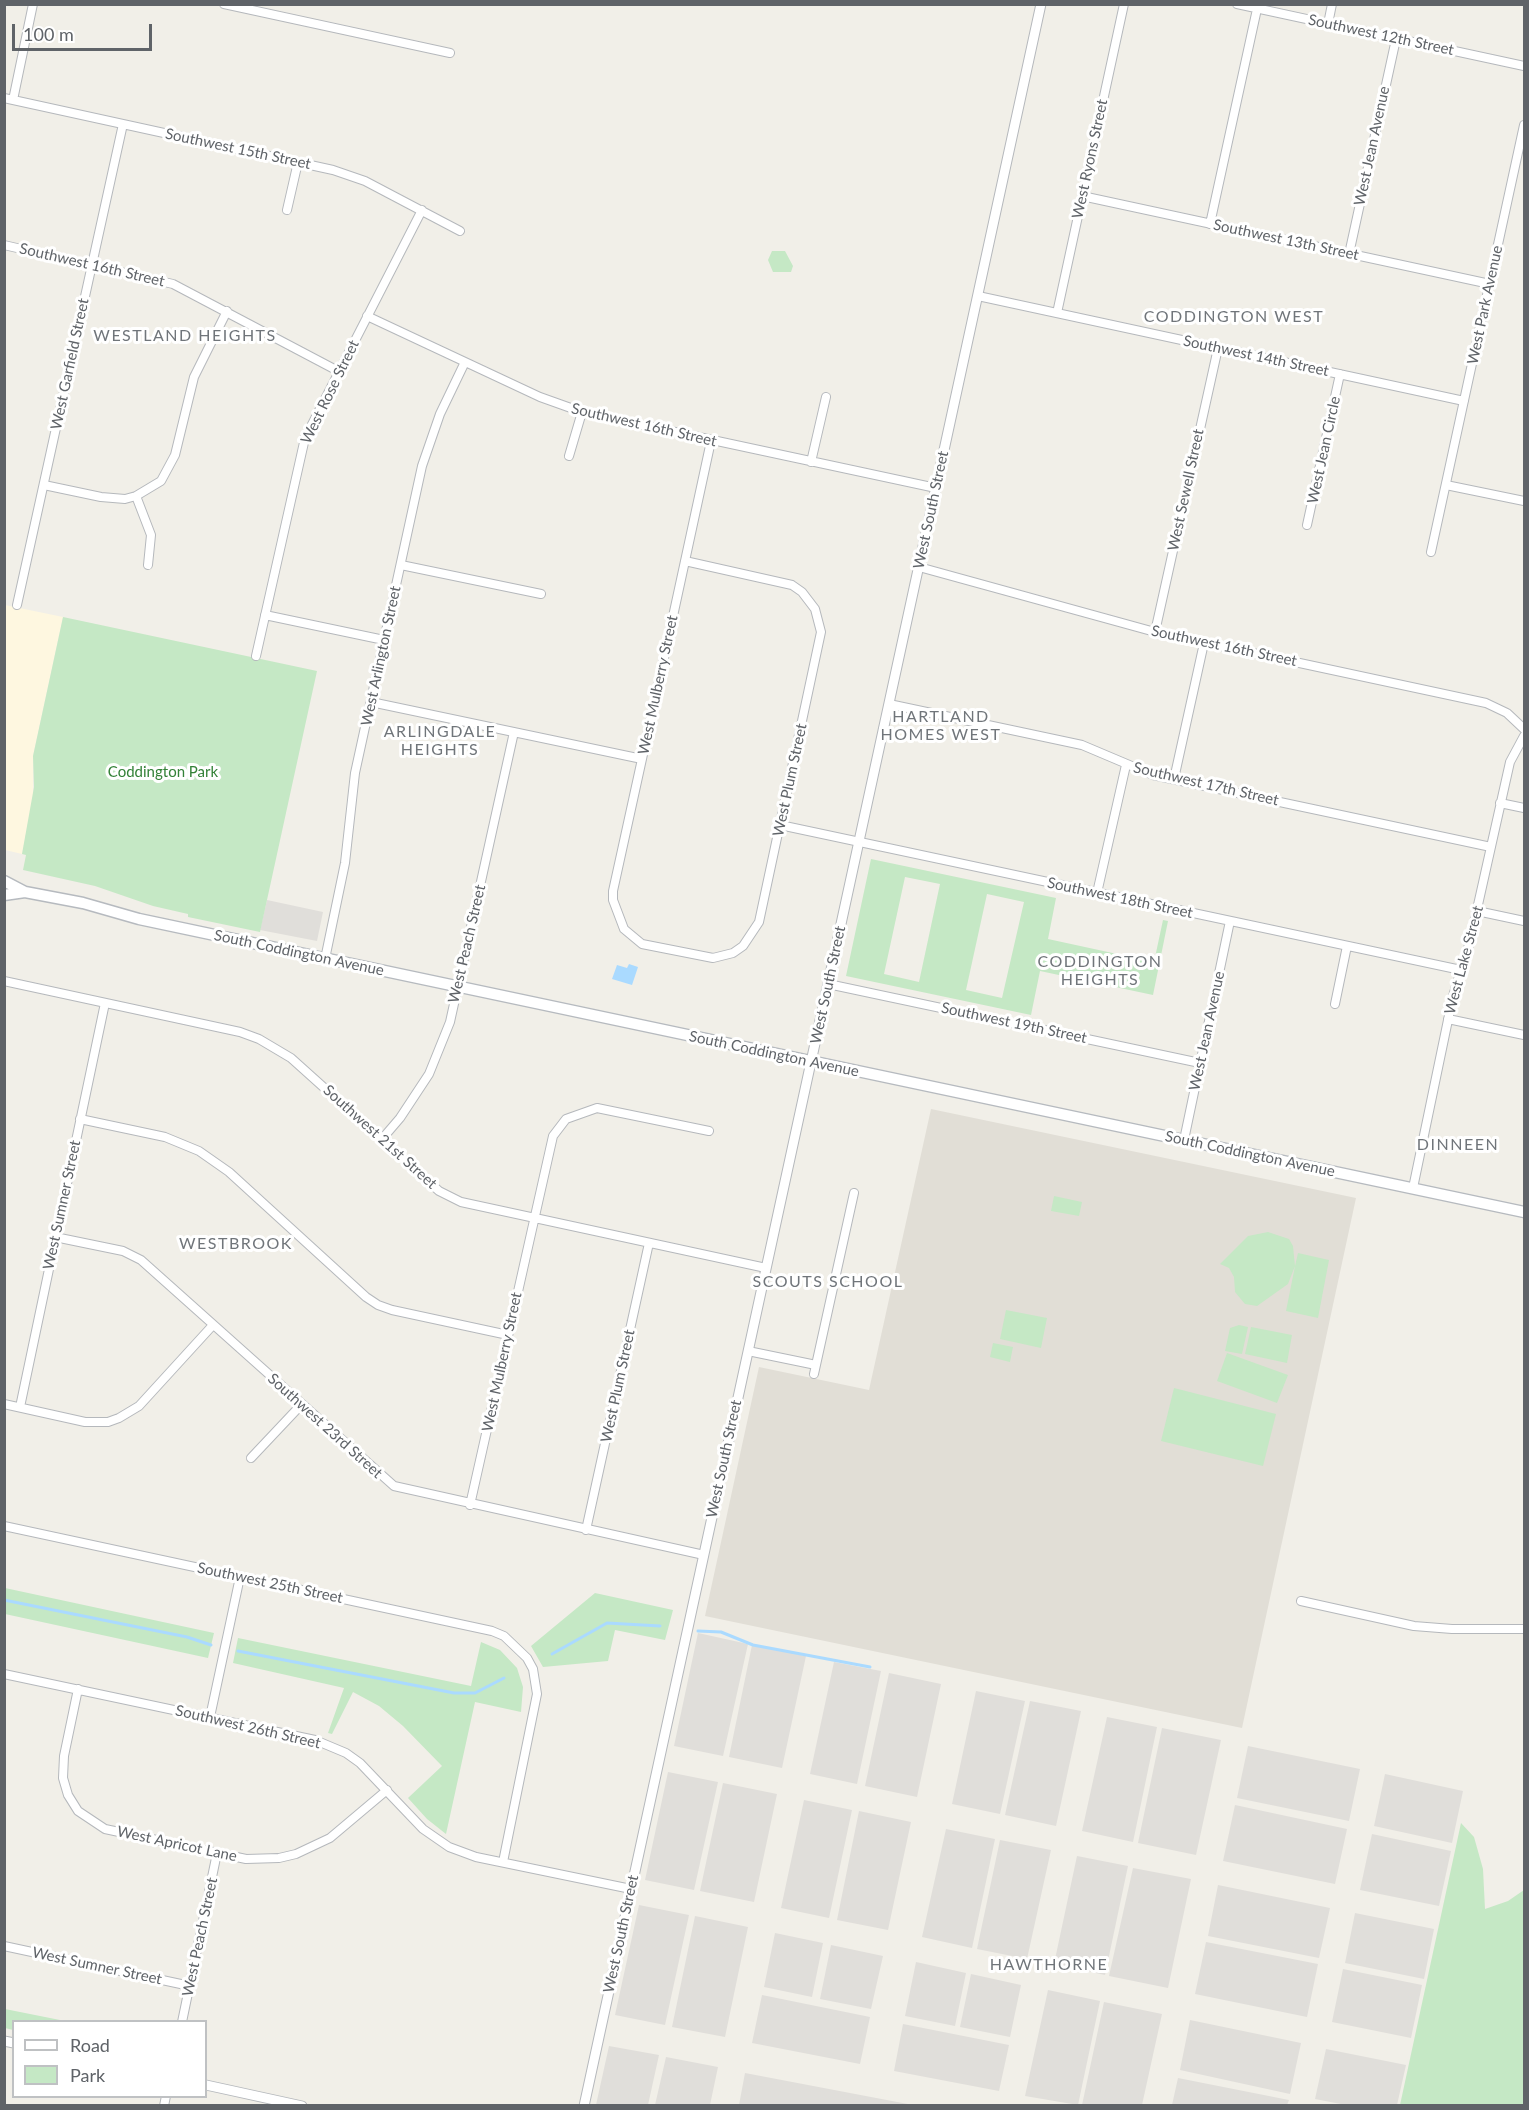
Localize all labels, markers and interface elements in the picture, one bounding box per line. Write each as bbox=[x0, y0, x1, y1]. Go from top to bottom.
street label: Southwest 12th Street bbox=[1307, 11, 1455, 59]
scale bar bbox=[15, 12, 154, 50]
text: 100 m bbox=[23, 23, 74, 45]
street label: West Jean Avenue bbox=[1351, 85, 1393, 207]
street label: West Ryons Street bbox=[1069, 98, 1111, 220]
street label: Southwest 15th Street bbox=[164, 125, 312, 173]
street label: Southwest 13th Street bbox=[1212, 216, 1360, 264]
street label: Southwest 16th Street bbox=[18, 240, 166, 290]
street label: West Park Avenue bbox=[1464, 244, 1506, 366]
street label: West Garfield Street bbox=[47, 297, 93, 431]
district label: CODDINGTON WEST bbox=[1144, 307, 1324, 327]
district label: WESTLAND HEIGHTS bbox=[93, 326, 277, 346]
street label: Southwest 14th Street bbox=[1182, 332, 1330, 380]
street label: West Rose Street bbox=[297, 337, 363, 447]
street label: West Jean Circle bbox=[1304, 395, 1344, 505]
street label: Southwest 16th Street bbox=[570, 400, 718, 450]
street label: West Sewell Street bbox=[1164, 427, 1208, 553]
street label: West South Street bbox=[910, 449, 952, 571]
street label: West Arlington Street bbox=[357, 584, 405, 728]
street label: West Mulberry Street bbox=[634, 614, 682, 756]
street label: Southwest 16th Street bbox=[1150, 622, 1298, 670]
district label: HARTLAND HOMES WEST bbox=[881, 707, 1001, 745]
district label: ARLINGDALE HEIGHTS bbox=[384, 722, 496, 760]
street label: West Plum Street bbox=[769, 722, 811, 838]
street label: Southwest 17th Street bbox=[1132, 759, 1280, 809]
park label: Coddington Park bbox=[108, 763, 218, 781]
street label: Southwest 18th Street bbox=[1046, 874, 1194, 922]
street label: West Peach Street bbox=[445, 883, 489, 1005]
street label: West Lake Street bbox=[1441, 904, 1487, 1016]
street label: West South Street bbox=[807, 924, 849, 1046]
street label: South Coddington Avenue bbox=[212, 926, 386, 980]
district label: CODDINGTON HEIGHTS bbox=[1038, 952, 1162, 990]
street label: West Jean Avenue bbox=[1186, 970, 1228, 1092]
street label: Southwest 19th Street bbox=[940, 999, 1088, 1047]
street label: South Coddington Avenue bbox=[687, 1027, 861, 1081]
street label: Southwest 21st Street bbox=[320, 1081, 440, 1193]
street label: South Coddington Avenue bbox=[1163, 1127, 1337, 1181]
district label: DINNEEN bbox=[1417, 1135, 1499, 1155]
street label: West Sumner Street bbox=[39, 1139, 85, 1271]
district label: WESTBROOK bbox=[179, 1234, 293, 1254]
district label: SCOUTS SCHOOL bbox=[753, 1272, 903, 1292]
street label: West Mulberry Street bbox=[478, 1291, 526, 1433]
street label: West Plum Street bbox=[597, 1328, 639, 1444]
street label: Southwest 23rd Street bbox=[264, 1370, 386, 1482]
street label: West South Street bbox=[703, 1398, 745, 1520]
street label: Southwest 25th Street bbox=[196, 1559, 344, 1607]
street label: Southwest 26th Street bbox=[174, 1702, 322, 1752]
street label: West Apricot Lane bbox=[115, 1823, 239, 1865]
street label: West South Street bbox=[600, 1873, 642, 1995]
street label: West Peach Street bbox=[179, 1876, 221, 1998]
street label: West Sumner Street bbox=[31, 1943, 163, 1989]
district label: HAWTHORNE bbox=[990, 1955, 1108, 1975]
legend bbox=[12, 2020, 207, 2098]
text: Road bbox=[70, 2034, 110, 2056]
text: Park bbox=[70, 2064, 105, 2086]

